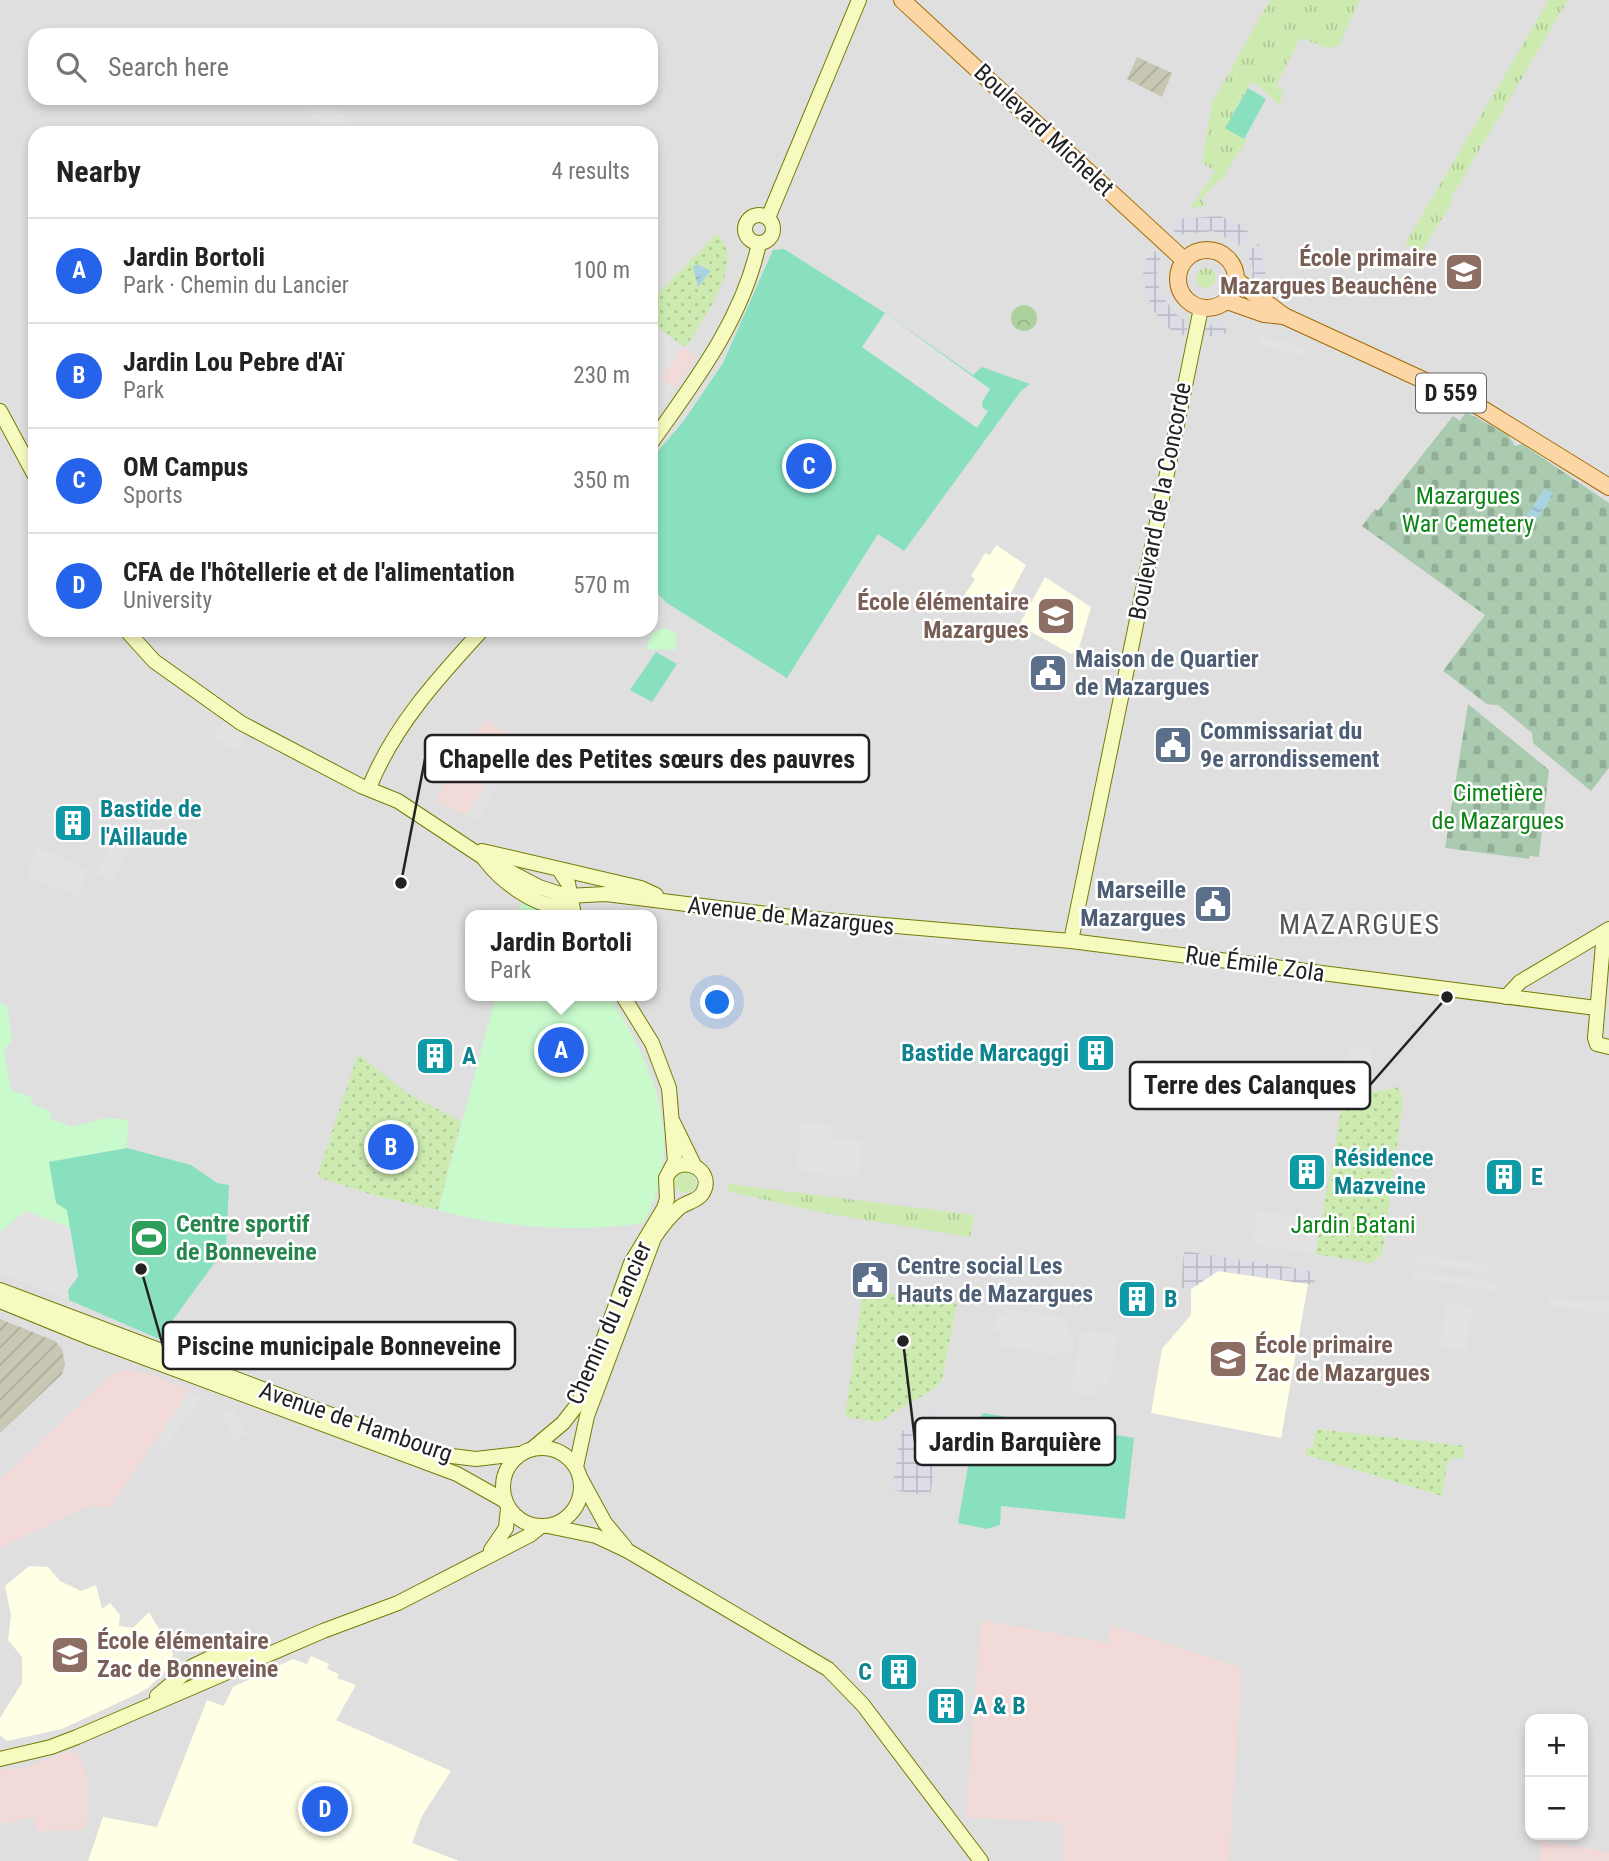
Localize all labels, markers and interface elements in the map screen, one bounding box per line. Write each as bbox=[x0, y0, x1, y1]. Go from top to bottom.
search box bbox=[28, 28, 658, 105]
icon: search bbox=[52, 48, 90, 86]
text: Search here bbox=[108, 52, 229, 82]
street label: Boulevard Michelet bbox=[968, 58, 1120, 202]
text: Nearby bbox=[56, 154, 141, 189]
text: 4 results bbox=[552, 158, 630, 185]
text: Jardin Bortoli bbox=[123, 242, 265, 272]
place label: École primaire Mazargues Beauchêne bbox=[1220, 244, 1437, 300]
school or university icon: École primaire Mazargues Beauchêne bbox=[1443, 251, 1485, 293]
text: A bbox=[72, 257, 86, 284]
text: 100 m bbox=[573, 257, 630, 284]
text: Park · Chemin du Lancier bbox=[123, 272, 349, 299]
text: Jardin Lou Pebre d'Aï bbox=[123, 347, 343, 377]
text: B bbox=[73, 362, 85, 389]
text: 230 m bbox=[573, 362, 630, 389]
road number: D 559 bbox=[1416, 374, 1486, 412]
text: Park bbox=[123, 377, 164, 404]
street label: Boulevard de la Concorde bbox=[1123, 380, 1197, 622]
pin: C bbox=[786, 440, 832, 492]
text: OM Campus bbox=[123, 452, 248, 482]
text: C bbox=[72, 467, 86, 494]
text: 350 m bbox=[573, 467, 630, 494]
text: Sports bbox=[123, 482, 183, 509]
park label: Mazargues War Cemetery bbox=[1402, 482, 1534, 538]
text: CFA de l'hôtellerie et de l'alimentation bbox=[123, 557, 515, 587]
text: D bbox=[73, 572, 86, 599]
text: 570 m bbox=[573, 572, 630, 599]
text: University bbox=[123, 587, 212, 614]
place label: École élémentaire Mazargues bbox=[857, 588, 1029, 644]
school or university icon: École élémentaire Mazargues bbox=[1035, 595, 1077, 637]
place label: Maison de Quartier de Mazargues bbox=[1075, 645, 1259, 701]
public building icon: Maison de Quartier de Mazargues bbox=[1027, 652, 1069, 694]
place label: Commissariat du 9e arrondissement bbox=[1200, 717, 1379, 773]
public building icon: Commissariat du 9e arrondissement bbox=[1152, 724, 1194, 766]
callout: Chapelle des Petites sœurs des pauvres bbox=[425, 735, 869, 782]
text: Chapelle des Petites sœurs des pauvres bbox=[439, 744, 855, 774]
park label: Cimetière de Mazargues bbox=[1431, 779, 1565, 835]
place label: Bastide de l'Aillaude bbox=[100, 795, 201, 851]
building icon: Bastide de l'Aillaude bbox=[52, 802, 94, 844]
place label: Marseille Mazargues bbox=[1080, 876, 1186, 932]
public building icon: Marseille Mazargues bbox=[1192, 883, 1234, 925]
street label: Avenue de Mazargues bbox=[686, 891, 896, 941]
district label: MAZARGUES bbox=[1279, 908, 1441, 941]
popup bbox=[465, 910, 657, 1001]
text: Jardin Bortoli bbox=[490, 927, 632, 957]
street label: Rue Émile Zola bbox=[1184, 940, 1326, 988]
text: Park bbox=[490, 957, 531, 984]
your location bbox=[700, 985, 734, 1019]
pin: A bbox=[538, 1024, 584, 1076]
building icon: Bastide Marcaggi bbox=[1075, 1032, 1117, 1074]
building icon: A bbox=[414, 1035, 456, 1077]
place label: Bastide Marcaggi bbox=[901, 1039, 1069, 1067]
place label: A bbox=[462, 1042, 477, 1070]
callout: Terre des Calanques bbox=[1130, 1062, 1370, 1109]
text: Terre des Calanques bbox=[1144, 1070, 1356, 1100]
pin: B bbox=[368, 1121, 414, 1173]
place label: Résidence Mazveine bbox=[1334, 1144, 1433, 1200]
building icon: Résidence Mazveine bbox=[1286, 1151, 1328, 1193]
building icon: E bbox=[1483, 1156, 1525, 1198]
place label: E bbox=[1531, 1163, 1543, 1191]
place label: Centre sportif de Bonneveine bbox=[176, 1210, 317, 1266]
park label: Jardin Batani bbox=[1290, 1211, 1416, 1239]
sports icon: Centre sportif de Bonneveine bbox=[128, 1217, 170, 1259]
street label: Chemin du Lancier bbox=[560, 1237, 658, 1409]
place label: Centre social Les Hauts de Mazargues bbox=[897, 1252, 1093, 1308]
public building icon: Centre social Les Hauts de Mazargues bbox=[849, 1259, 891, 1301]
building icon: B bbox=[1116, 1278, 1158, 1320]
place label: B bbox=[1164, 1285, 1177, 1313]
callout: Piscine municipale Bonneveine bbox=[163, 1322, 515, 1369]
text: Piscine municipale Bonneveine bbox=[177, 1331, 501, 1361]
place label: École primaire Zac de Mazargues bbox=[1255, 1331, 1430, 1387]
school or university icon: École primaire Zac de Mazargues bbox=[1207, 1338, 1249, 1380]
street label: Avenue de Hambourg bbox=[256, 1376, 456, 1468]
callout: Jardin Barquière bbox=[915, 1418, 1115, 1465]
text: Jardin Barquière bbox=[929, 1427, 1101, 1457]
place label: École élémentaire Zac de Bonneveine bbox=[97, 1627, 278, 1683]
school or university icon: École élémentaire Zac de Bonneveine bbox=[49, 1634, 91, 1676]
building icon: C bbox=[878, 1651, 920, 1693]
place label: C bbox=[858, 1658, 872, 1686]
building icon: A & B bbox=[925, 1685, 967, 1727]
place label: A & B bbox=[973, 1692, 1026, 1720]
map controls bbox=[1525, 1714, 1588, 1840]
button: + bbox=[1525, 1714, 1588, 1777]
button: − bbox=[1525, 1777, 1588, 1840]
pin: D bbox=[302, 1783, 348, 1835]

